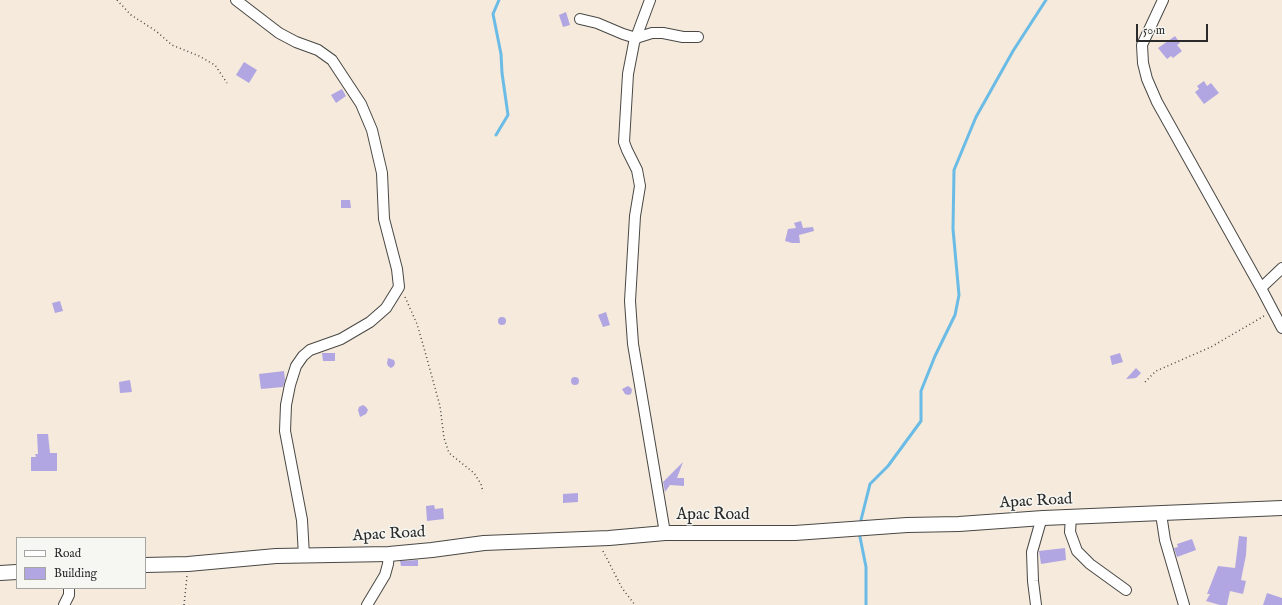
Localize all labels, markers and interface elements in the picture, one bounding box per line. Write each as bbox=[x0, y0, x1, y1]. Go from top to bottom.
scale bar bbox=[1138, 16, 1210, 42]
text: 50 m bbox=[1143, 23, 1165, 38]
street label: Apac Road bbox=[999, 491, 1073, 513]
street label: Apac Road bbox=[677, 506, 749, 526]
street label: Apac Road bbox=[352, 524, 426, 546]
legend bbox=[16, 537, 146, 589]
text: Road bbox=[54, 546, 81, 561]
text: Building bbox=[54, 566, 97, 581]

